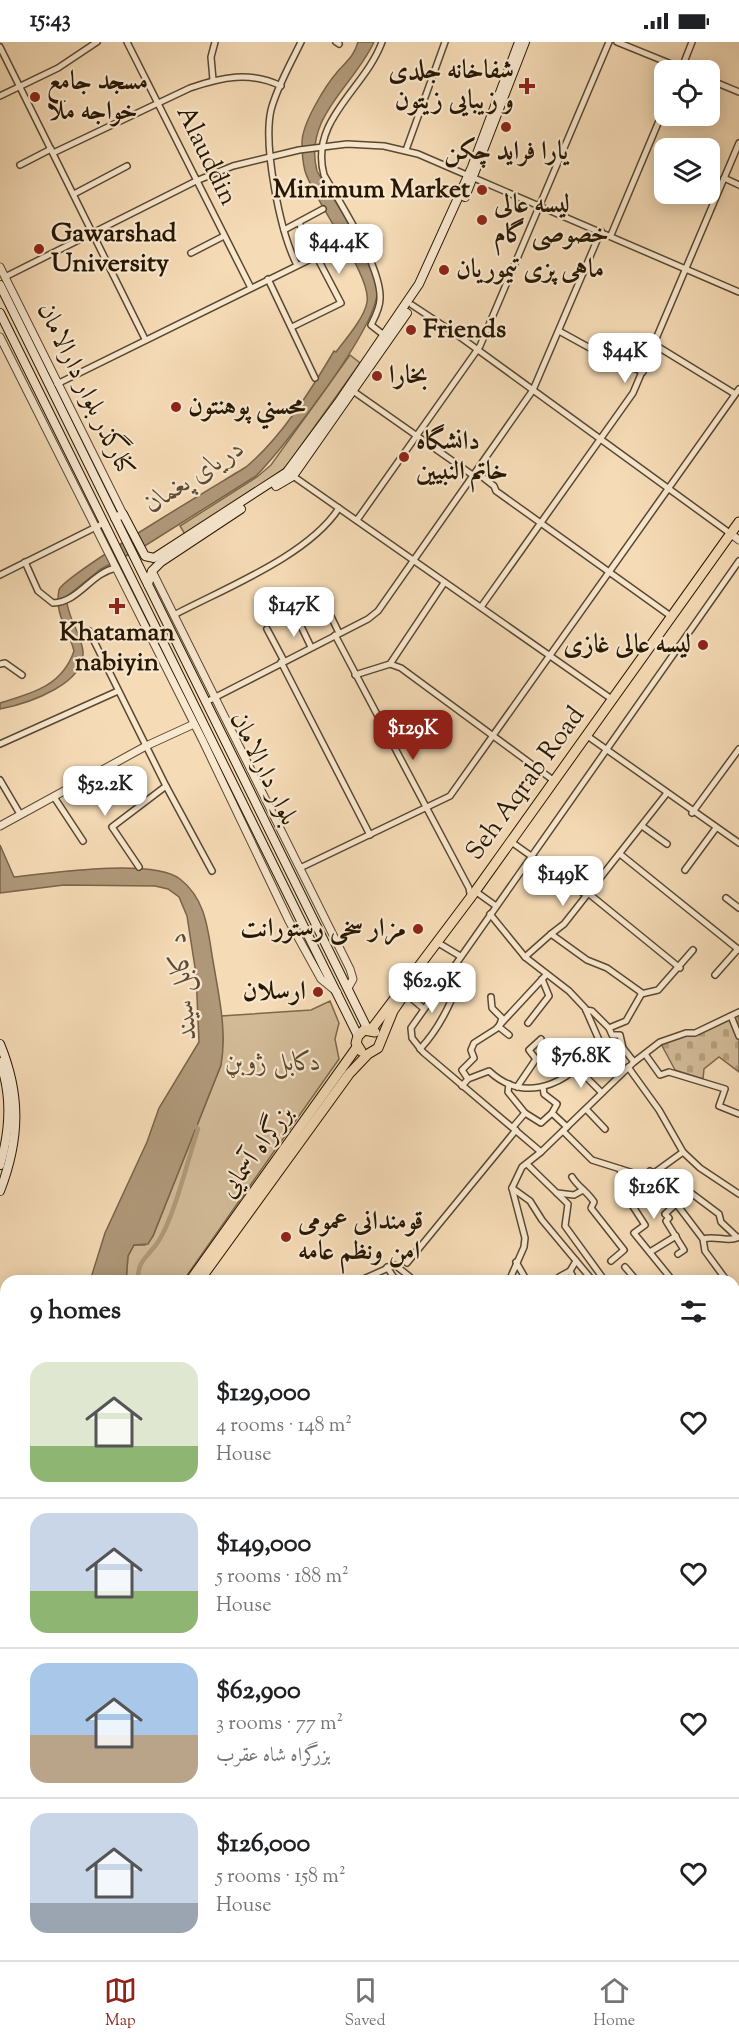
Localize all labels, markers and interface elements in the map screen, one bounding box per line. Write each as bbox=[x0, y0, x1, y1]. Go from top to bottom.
text: 15:43 bbox=[30, 5, 71, 37]
place label: شفاخانه جلدی و زیبایی زیتون bbox=[388, 53, 514, 120]
map controls bbox=[654, 60, 720, 204]
button: locate bbox=[654, 60, 720, 126]
place label: مسجد جامع خواجه ملا bbox=[47, 64, 148, 131]
marker: شفاخانه جلدی و زیبایی زیتون bbox=[518, 77, 536, 95]
marker: مسجد جامع خواجه ملا bbox=[28, 90, 42, 104]
street label: Alauddin bbox=[166, 100, 246, 212]
marker: یارا فراید چکن bbox=[499, 120, 513, 134]
place label: یارا فراید چکن bbox=[444, 134, 570, 171]
button: layers bbox=[654, 138, 720, 204]
place label: Minimum Market bbox=[273, 172, 470, 209]
marker: Minimum Market bbox=[475, 183, 489, 197]
place label: لیسه عالی خصوصی گام bbox=[493, 187, 609, 256]
marker: لیسه عالی خصوصی گام bbox=[475, 213, 489, 227]
place label: Gawarshad University bbox=[51, 216, 177, 283]
pin: $44.4K bbox=[290, 224, 388, 275]
text: $44.4K bbox=[309, 229, 369, 258]
marker: Gawarshad University bbox=[32, 242, 46, 256]
place label: ماهی پزی تیموریان bbox=[456, 252, 604, 289]
marker: ماهی پزی تیموریان bbox=[437, 263, 451, 277]
street label: کنارگذر بلوار دارالامان bbox=[27, 296, 145, 483]
place label: Friends bbox=[423, 312, 506, 349]
marker: Friends bbox=[404, 323, 418, 337]
pin: $44K bbox=[589, 333, 661, 384]
text: $44K bbox=[602, 338, 648, 367]
place label: بخارا bbox=[389, 358, 428, 395]
marker: بخارا bbox=[370, 369, 384, 383]
place label: محسني پوهنتون bbox=[188, 389, 306, 430]
marker: محسني پوهنتون bbox=[169, 400, 183, 414]
place label: دانشگاه خاتم النبیین bbox=[416, 423, 508, 493]
water label: دریای پغمان bbox=[137, 430, 253, 524]
marker: دانشگاه خاتم النبیین bbox=[397, 450, 411, 464]
pin: $147K bbox=[252, 587, 336, 638]
text: $147K bbox=[268, 592, 320, 621]
marker: Khataman nabiyin bbox=[108, 597, 126, 615]
place label: Khataman nabiyin bbox=[59, 615, 175, 682]
place label: لیسه عالی غازی bbox=[563, 627, 691, 664]
marker: لیسه عالی غازی bbox=[696, 638, 710, 652]
street label: Seh Aqrab Road bbox=[458, 699, 595, 869]
street label: بلوار دارالامان bbox=[220, 706, 306, 832]
pin: $129K bbox=[371, 710, 455, 761]
text: $129K bbox=[387, 715, 439, 744]
pin: $52.2K bbox=[56, 766, 154, 817]
text: $52.2K bbox=[77, 771, 133, 800]
pin: $149K bbox=[521, 856, 605, 907]
text: $149K bbox=[537, 861, 589, 890]
place label: مزار سخی رستورانت bbox=[241, 911, 406, 948]
marker: مزار سخی رستورانت bbox=[411, 922, 425, 936]
water label: د کابل سيند bbox=[159, 930, 209, 1042]
pin: $62.9K bbox=[383, 963, 481, 1014]
text: $62.9K bbox=[403, 968, 461, 997]
place label: ارسلان bbox=[242, 974, 306, 1011]
marker: ارسلان bbox=[311, 985, 325, 999]
pin: $76.8K bbox=[532, 1038, 630, 1089]
text: $76.8K bbox=[551, 1043, 611, 1072]
park label: دکابل ژوبڼ bbox=[225, 1045, 321, 1082]
street label: بزرگراه آسمایی bbox=[210, 1097, 304, 1206]
pin: $126K bbox=[612, 1169, 696, 1220]
text: $126K bbox=[628, 1174, 680, 1203]
place label: قومندانی عمومی امن ونظم عامه bbox=[297, 1204, 423, 1274]
marker: قومندانی عمومی امن ونظم عامه bbox=[279, 1230, 293, 1244]
text: 9 homes bbox=[30, 1293, 121, 1330]
icon: filters bbox=[677, 1295, 710, 1328]
text: $129,000 bbox=[216, 1375, 311, 1412]
icon: home bbox=[78, 1386, 150, 1458]
icon: heart bbox=[677, 1406, 710, 1439]
text: 4 rooms · 148 m² bbox=[216, 1412, 352, 1441]
text: House bbox=[216, 1441, 271, 1470]
text: $149,000 bbox=[216, 1526, 311, 1563]
icon: home bbox=[78, 1537, 150, 1609]
icon: heart bbox=[677, 1557, 710, 1590]
text: 5 rooms · 188 m² bbox=[216, 1563, 349, 1592]
text: House bbox=[216, 1592, 271, 1621]
text: $62,900 bbox=[216, 1673, 301, 1710]
icon: home bbox=[78, 1687, 150, 1759]
icon: heart bbox=[677, 1707, 710, 1740]
text: 3 rooms · 77 m² bbox=[216, 1710, 343, 1739]
text: بزرگراه شاه عقرب bbox=[216, 1742, 331, 1771]
text: $126,000 bbox=[216, 1826, 310, 1863]
icon: home bbox=[78, 1837, 150, 1909]
icon: heart bbox=[677, 1857, 710, 1890]
text: 5 rooms · 158 m² bbox=[216, 1863, 346, 1892]
text: House bbox=[216, 1892, 271, 1921]
tab: Map bbox=[104, 1974, 137, 2033]
tab: Saved bbox=[344, 1974, 386, 2033]
tab: Home bbox=[593, 1974, 635, 2033]

